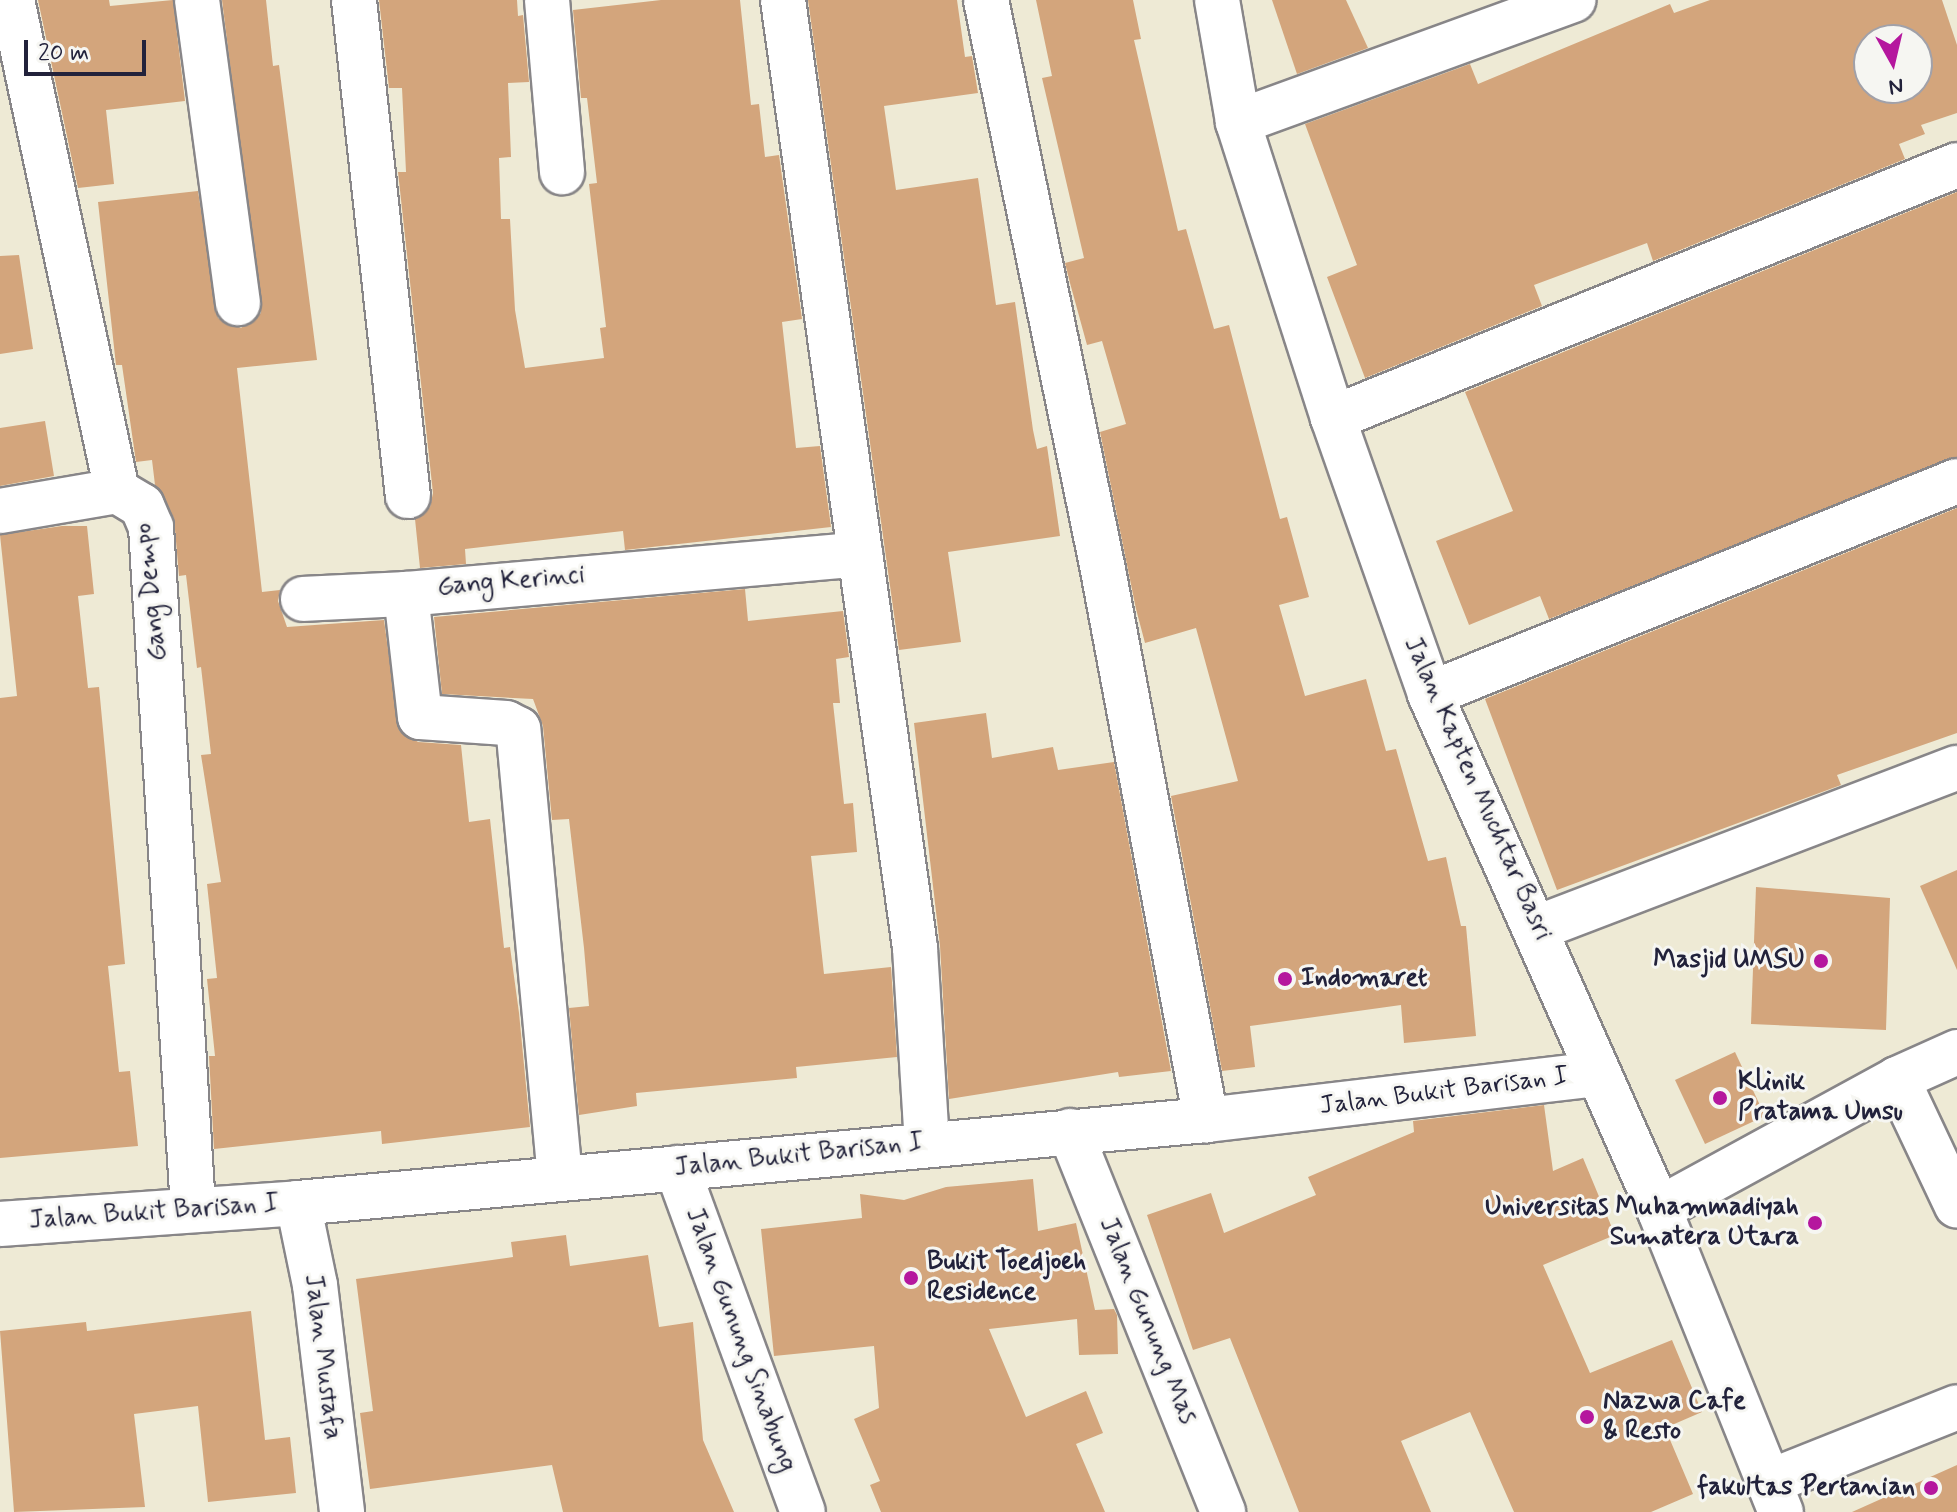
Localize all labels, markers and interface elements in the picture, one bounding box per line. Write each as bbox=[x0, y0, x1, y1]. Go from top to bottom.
scale bar bbox=[28, 24, 150, 74]
north arrow bbox=[1853, 24, 1933, 104]
text: 20 m bbox=[38, 38, 89, 69]
text: N bbox=[1887, 71, 1905, 101]
street label: Gang Dempo bbox=[129, 521, 175, 663]
street label: Gang Kerinci bbox=[436, 560, 586, 604]
street label: Jalan Kapten Muchtar Basri bbox=[1396, 633, 1558, 945]
place label: Masjid UMSU bbox=[1655, 945, 1805, 977]
marker: Masjid UMSU bbox=[1812, 952, 1830, 970]
place label: Indomaret bbox=[1301, 963, 1427, 995]
marker: Indomaret bbox=[1276, 970, 1294, 988]
street label: Jalan Bukit Barisan I bbox=[1318, 1061, 1570, 1123]
place label: Klinik Pratama Umsu bbox=[1738, 1067, 1903, 1128]
marker: Klinik Pratama Umsu bbox=[1709, 1087, 1731, 1109]
street label: Jalan Bukit Barisan I bbox=[673, 1127, 925, 1185]
street label: Jalan Bukit Barisan I bbox=[29, 1189, 279, 1237]
place label: Universitas Muhammadiyah Sumatera Utara bbox=[1486, 1192, 1799, 1254]
street label: Jalan Gunung Sinabung bbox=[680, 1209, 800, 1471]
marker: Universitas Muhammadiyah Sumatera Utara bbox=[1806, 1214, 1824, 1232]
street label: Jalan Gunung Mas bbox=[1092, 1216, 1202, 1426]
place label: Bukit Toedjoeh Residence bbox=[927, 1247, 1087, 1308]
marker: Bukit Toedjoeh Residence bbox=[902, 1269, 920, 1287]
street label: Jalan Mustafa bbox=[297, 1274, 347, 1440]
place label: Nazwa Cafe & Resto bbox=[1603, 1386, 1743, 1448]
marker: Nazwa Cafe & Resto bbox=[1578, 1408, 1596, 1426]
place label: fakultas Pertanian bbox=[1703, 1472, 1915, 1504]
marker: fakultas Pertanian bbox=[1922, 1479, 1940, 1497]

